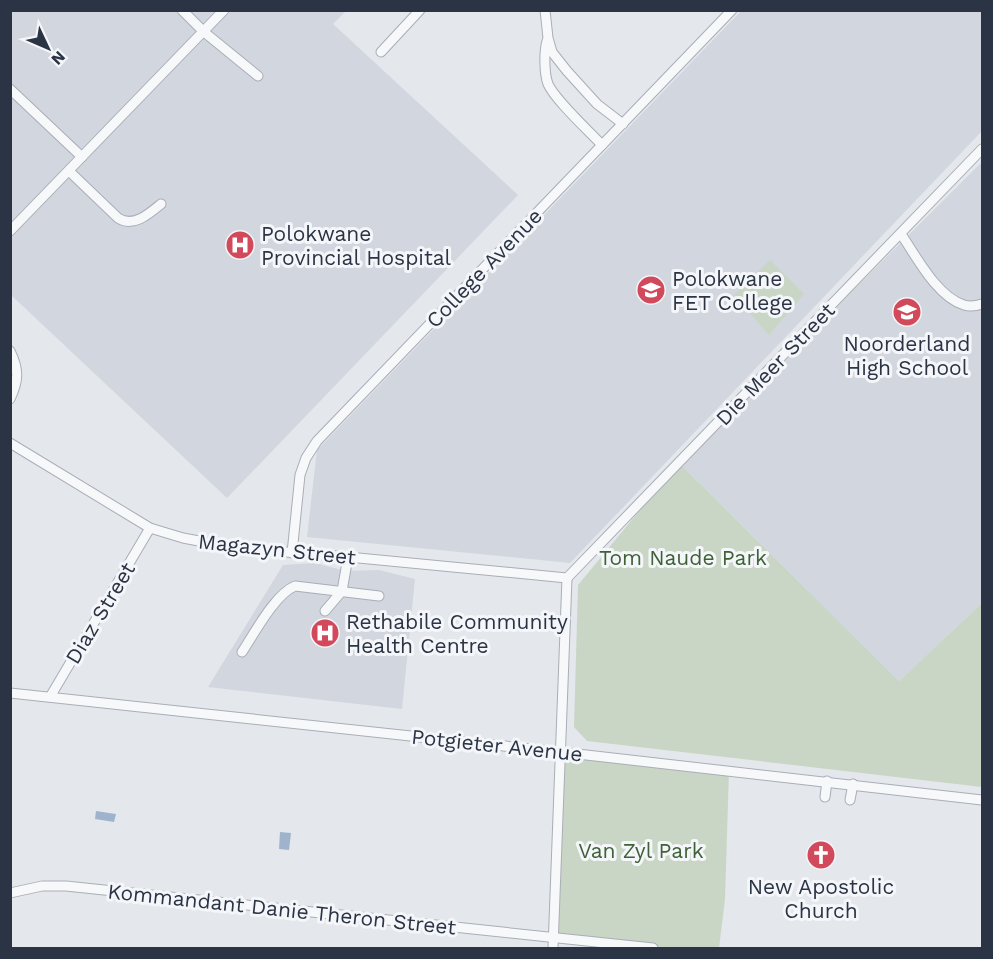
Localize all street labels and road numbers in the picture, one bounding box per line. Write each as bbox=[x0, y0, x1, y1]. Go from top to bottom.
street label: College Avenue bbox=[421, 203, 547, 333]
street label: Die Meer Street bbox=[710, 297, 840, 430]
street label: Magazyn Street bbox=[197, 528, 357, 570]
street label: Diaz Street bbox=[60, 557, 140, 668]
street label: Potgieter Avenue bbox=[410, 724, 584, 766]
street label: Kommandant Danie Theron Street bbox=[107, 878, 458, 940]

